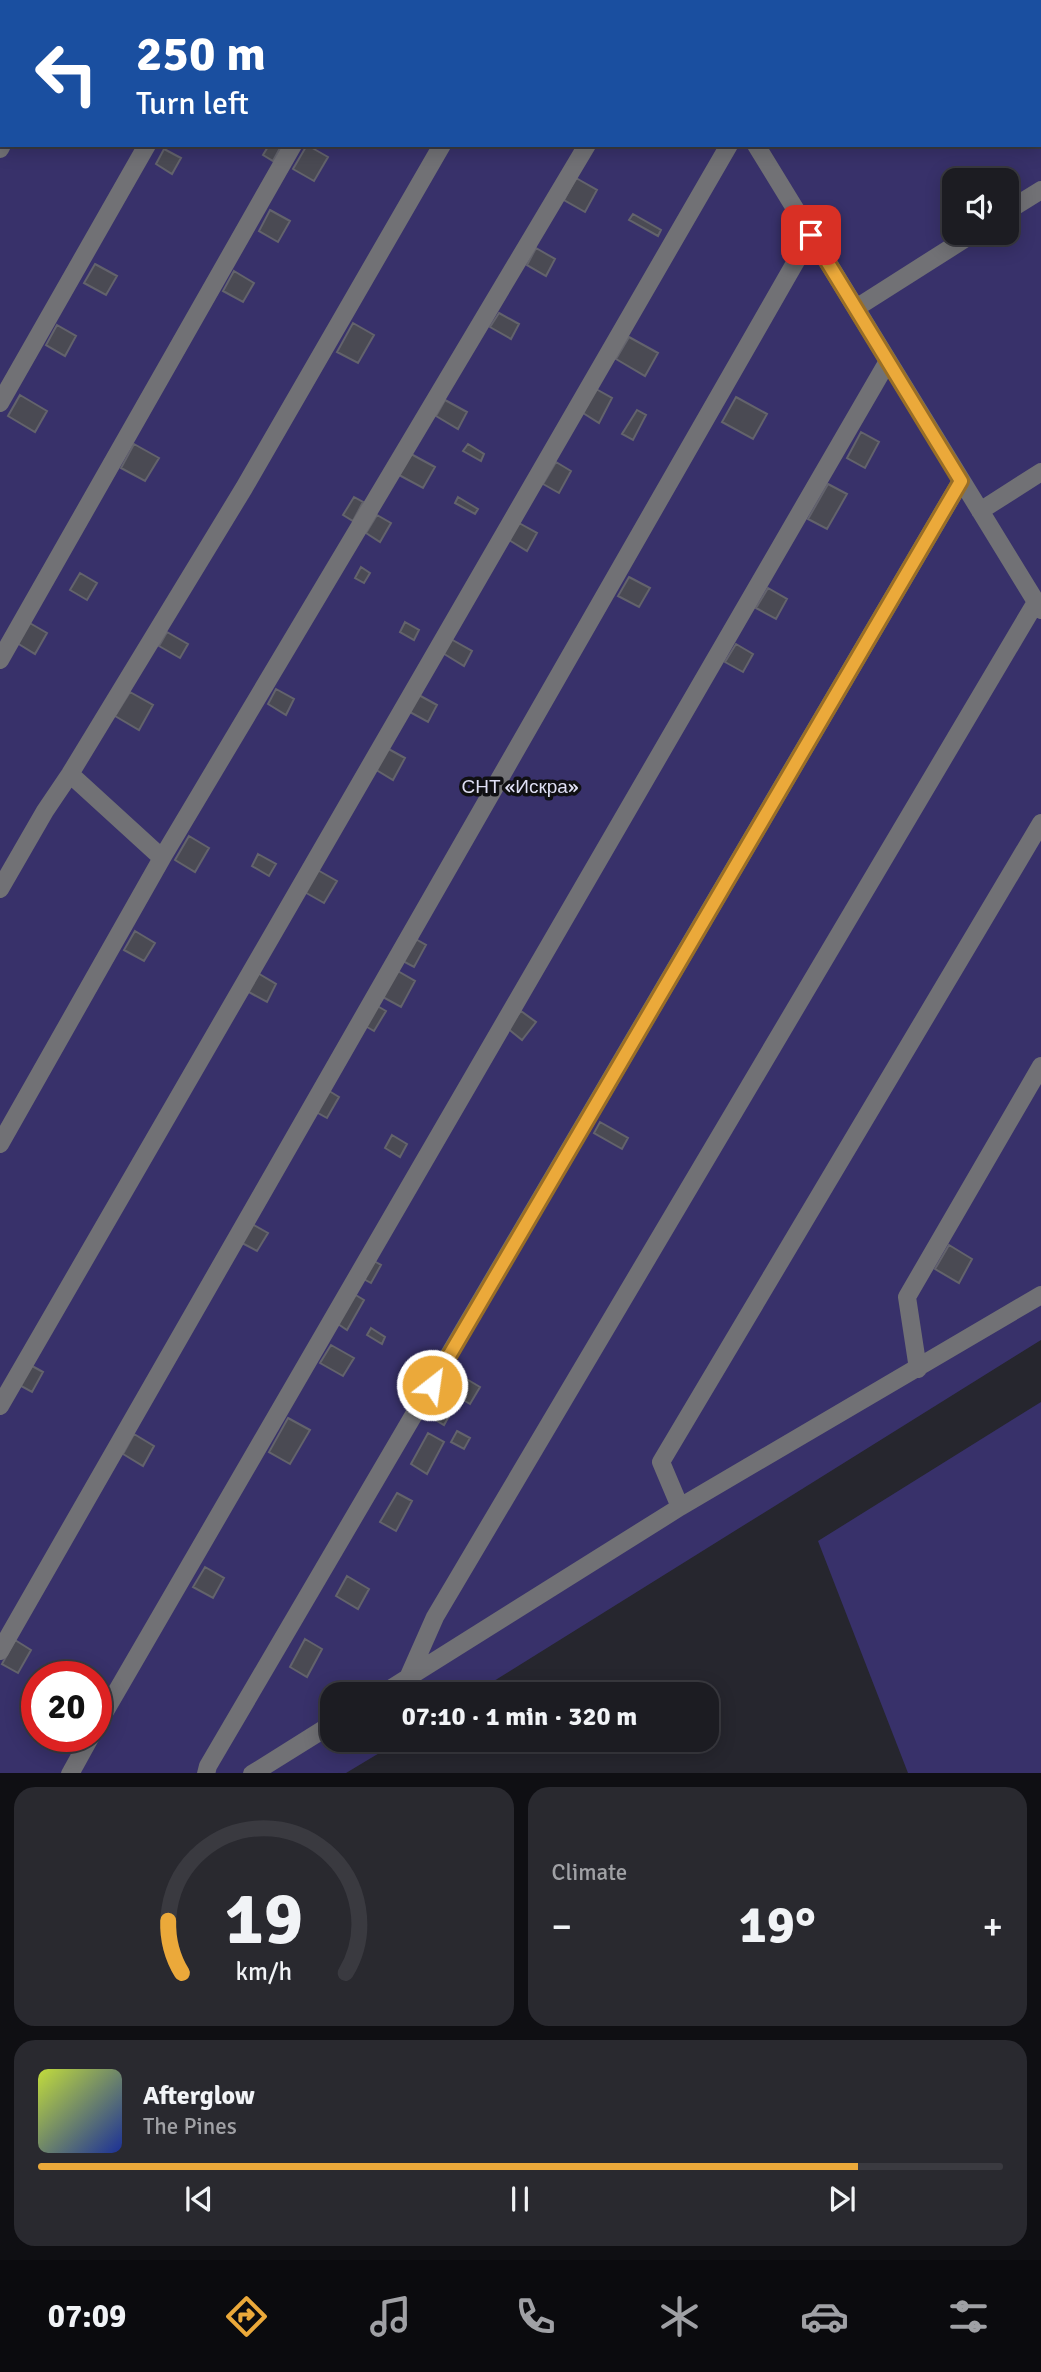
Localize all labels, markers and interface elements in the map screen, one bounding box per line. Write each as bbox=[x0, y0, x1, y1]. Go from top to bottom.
text: 250 m bbox=[136, 24, 266, 84]
icon: left bbox=[21, 28, 112, 119]
text: Turn left bbox=[136, 84, 249, 123]
map controls bbox=[942, 168, 1019, 245]
button: sound bbox=[942, 168, 1019, 245]
pin bbox=[781, 205, 841, 265]
icon: arrive bbox=[792, 216, 830, 254]
park label: СНТ «Искра» bbox=[462, 775, 578, 799]
position arrow bbox=[395, 1348, 469, 1422]
speed limit sign: 20 bbox=[21, 1661, 112, 1752]
text: 07:10 · 1 min · 320 m bbox=[402, 1701, 637, 1733]
text: Climate bbox=[552, 1858, 627, 1887]
text: 19 bbox=[224, 1875, 303, 1964]
text: 19° bbox=[739, 1893, 816, 1957]
text: − bbox=[552, 1903, 572, 1950]
text: + bbox=[982, 1903, 1003, 1950]
text: km/h bbox=[235, 1955, 292, 1986]
text: Afterglow bbox=[143, 2080, 255, 2112]
text: The Pines bbox=[143, 2112, 237, 2141]
icon: previous bbox=[180, 2180, 218, 2218]
icon: pause bbox=[501, 2180, 539, 2218]
icon: next bbox=[823, 2180, 861, 2218]
icon: directions bbox=[222, 2292, 271, 2341]
icon: music bbox=[366, 2292, 415, 2341]
icon: phone bbox=[511, 2292, 560, 2341]
icon: climate bbox=[655, 2292, 704, 2341]
icon: car bbox=[800, 2292, 849, 2341]
icon: filters bbox=[944, 2292, 993, 2341]
text: 07:09 bbox=[48, 2297, 126, 2336]

